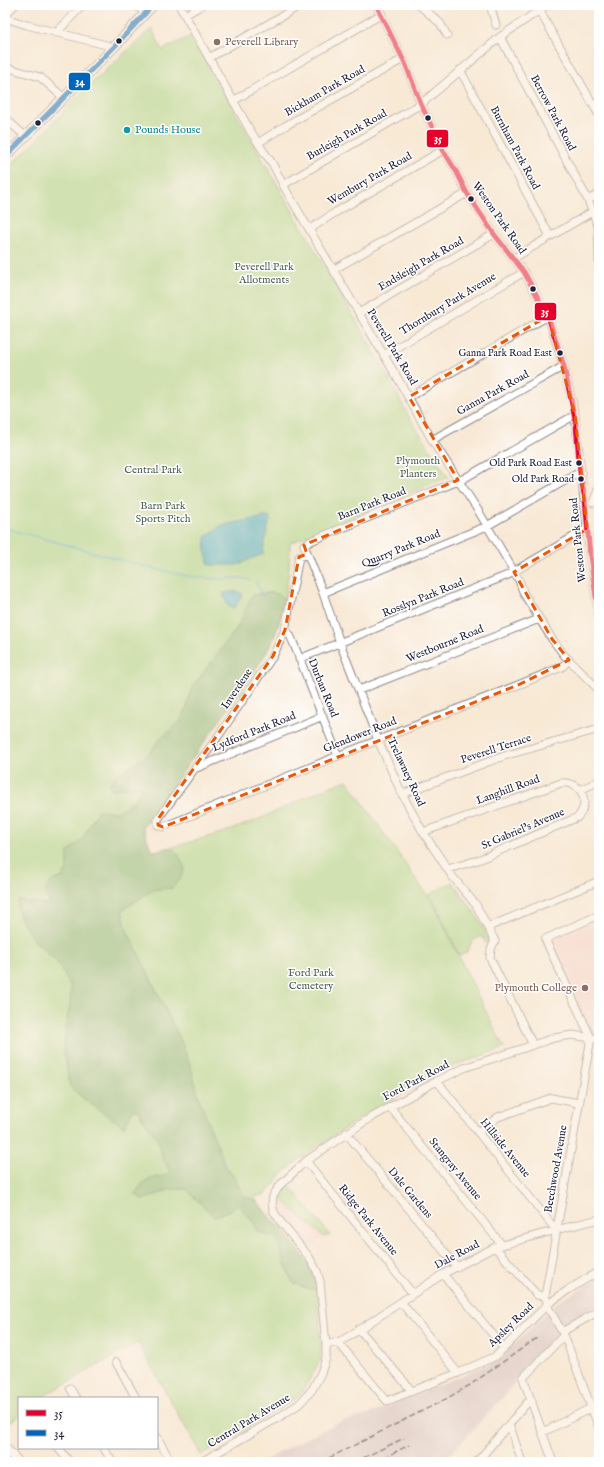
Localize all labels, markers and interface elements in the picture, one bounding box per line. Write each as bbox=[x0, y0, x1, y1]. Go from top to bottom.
place label: Peverell Library bbox=[225, 35, 299, 49]
unlabelled marker bbox=[114, 36, 124, 46]
marker: Peverell Library bbox=[212, 37, 222, 47]
street label: Bickham Park Road bbox=[282, 62, 368, 120]
line badge: 34 bbox=[68, 72, 91, 91]
street label: Berrow Park Road bbox=[527, 73, 579, 154]
text: 34 bbox=[75, 75, 85, 89]
street label: Burnham Park Road bbox=[487, 104, 543, 192]
street label: Burleigh Park Road bbox=[304, 106, 390, 164]
unlabelled marker bbox=[423, 113, 433, 123]
unlabelled marker bbox=[33, 118, 43, 128]
place label: Pounds House bbox=[135, 123, 201, 137]
marker: Pounds House bbox=[122, 125, 132, 135]
line badge: 35 bbox=[426, 129, 449, 148]
text: 35 bbox=[434, 132, 442, 146]
street label: Wembury Park Road bbox=[325, 149, 415, 209]
street label: Weston Park Road bbox=[469, 179, 529, 257]
unlabelled marker bbox=[466, 194, 476, 204]
street label: Endsleigh Park Road bbox=[376, 234, 466, 294]
park label: Peverell Park Allotments bbox=[234, 260, 294, 287]
street label: Thornbury Park Avenue bbox=[397, 270, 499, 338]
unlabelled marker bbox=[528, 284, 538, 294]
line badge: 35 bbox=[534, 302, 557, 321]
text: 35 bbox=[541, 305, 549, 319]
street label: Peverell Park Road bbox=[364, 306, 420, 388]
place label: Ganna Park Road East bbox=[458, 347, 553, 360]
marker: Ganna Park Road East bbox=[555, 348, 565, 358]
street label: Ganna Park Road bbox=[454, 367, 532, 419]
park label: Plymouth Planters bbox=[396, 454, 440, 481]
place label: Old Park Road East bbox=[489, 457, 573, 470]
marker: Old Park Road East bbox=[574, 458, 584, 468]
park label: Central Park bbox=[124, 463, 182, 477]
place label: Old Park Road bbox=[512, 473, 575, 486]
marker: Old Park Road bbox=[576, 474, 586, 484]
street label: Barn Park Road bbox=[336, 484, 408, 524]
street label: Weston Park Road bbox=[567, 497, 589, 583]
park label: Barn Park Sports Pitch bbox=[135, 499, 191, 526]
street label: Quarry Park Road bbox=[360, 527, 442, 571]
street label: Rosslyn Park Road bbox=[380, 575, 466, 621]
street label: Westbourne Road bbox=[404, 622, 486, 666]
street label: Durban Road bbox=[305, 656, 341, 720]
street label: Inverdene bbox=[218, 666, 256, 712]
street label: Lydford Park Road bbox=[210, 709, 298, 755]
street label: Glendower Road bbox=[321, 714, 399, 756]
street label: Peverell Terrace bbox=[459, 731, 533, 767]
street label: Trelawney Road bbox=[384, 735, 428, 809]
street label: Langhill Road bbox=[474, 772, 542, 808]
street label: St Gabriel's Avenue bbox=[479, 805, 567, 853]
park label: Ford Park Cemetery bbox=[288, 966, 334, 993]
place label: Plymouth College bbox=[494, 981, 577, 995]
marker: Plymouth College bbox=[580, 983, 590, 993]
street label: Ford Park Road bbox=[380, 1058, 452, 1104]
street label: Hillside Avenue bbox=[477, 1116, 533, 1180]
street label: Beechwood Avenue bbox=[541, 1124, 571, 1214]
street label: Stangray Avenue bbox=[426, 1135, 484, 1203]
street label: Dale Gardens bbox=[385, 1165, 435, 1221]
street label: Ridge Park Avenue bbox=[335, 1182, 401, 1258]
street label: Dale Road bbox=[432, 1237, 482, 1273]
street label: Apsley Road bbox=[485, 1300, 537, 1351]
street label: Central Park Avenue bbox=[205, 1391, 293, 1451]
legend bbox=[18, 1397, 158, 1449]
text: 35 bbox=[54, 1406, 63, 1421]
text: 34 bbox=[54, 1426, 64, 1441]

